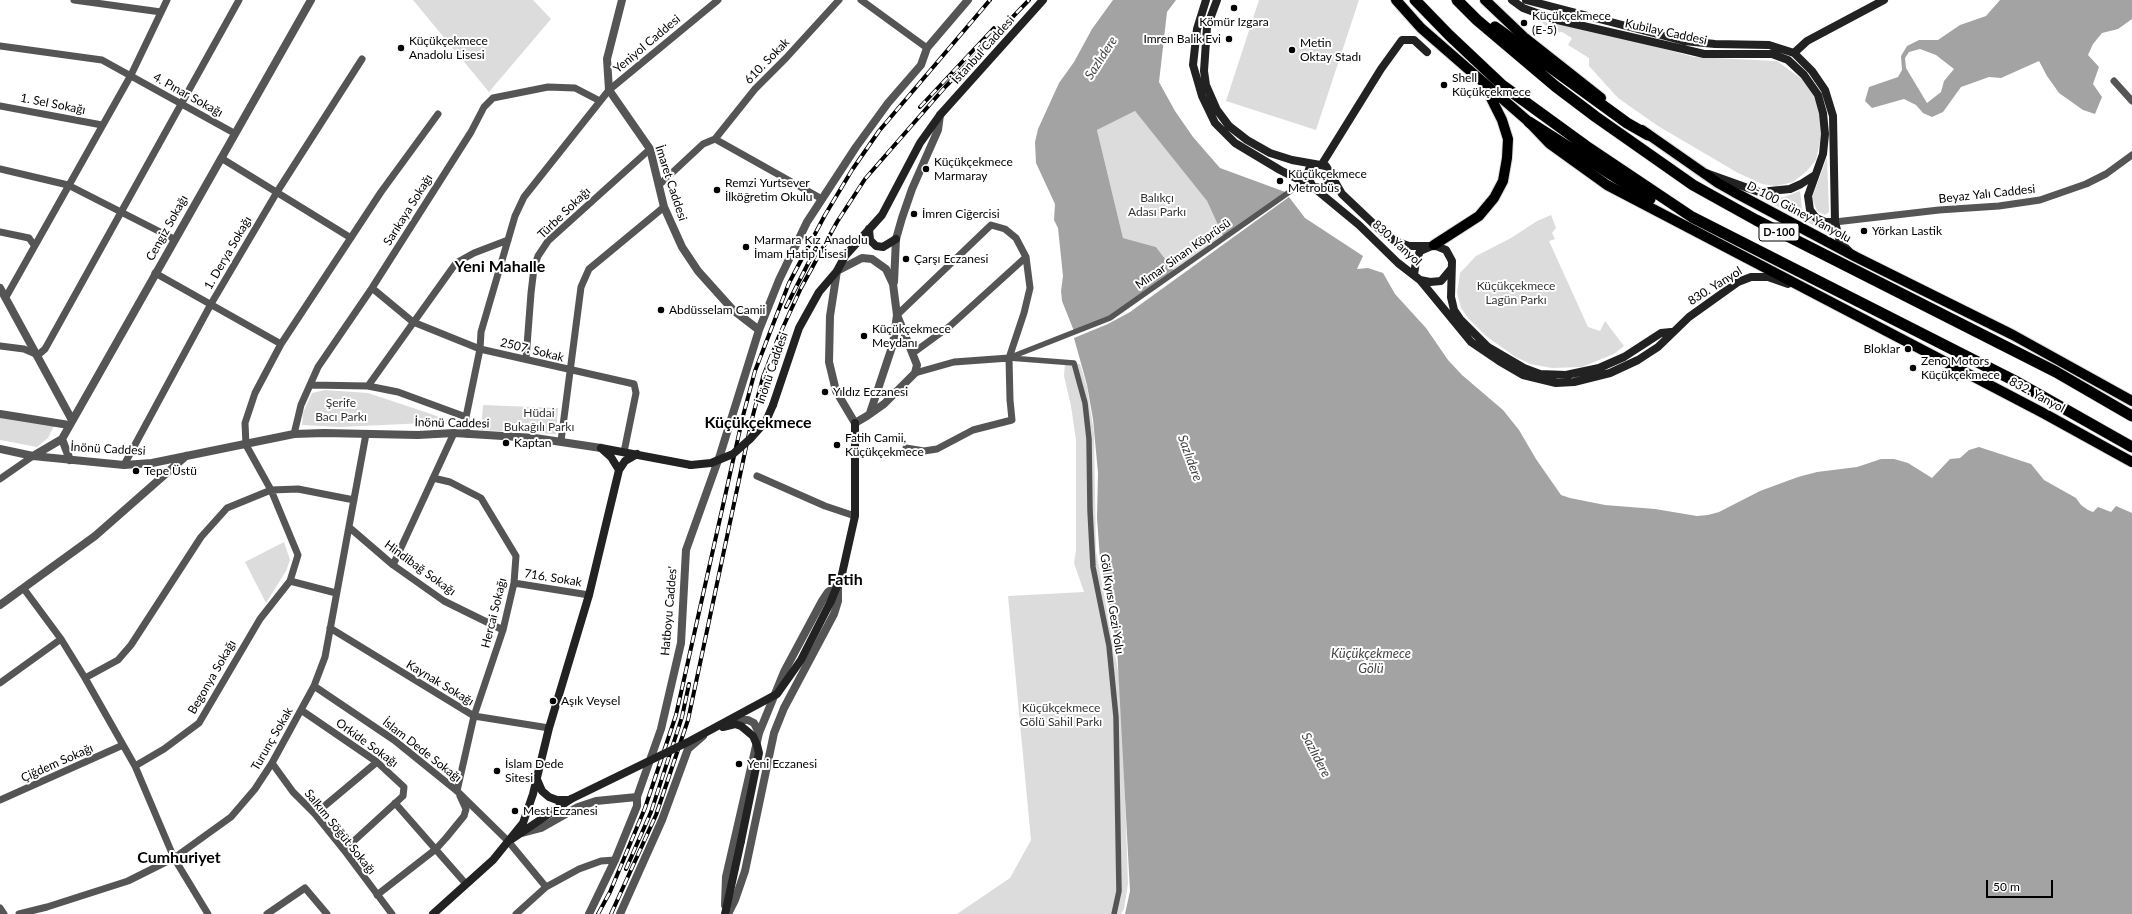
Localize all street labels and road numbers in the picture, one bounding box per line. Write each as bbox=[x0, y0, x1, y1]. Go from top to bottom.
street label: Yeniyol Caddesi bbox=[611, 12, 683, 76]
street label: İstanbul Caddesi bbox=[949, 13, 1017, 87]
street label: Kubilay Caddesi bbox=[1624, 16, 1708, 48]
street label: 610. Sokak bbox=[742, 35, 792, 87]
street label: 4. Pınar Sokağı bbox=[151, 70, 225, 120]
street label: 1. Sel Sokağı bbox=[19, 91, 87, 117]
street label: İmaret Caddesi bbox=[652, 143, 690, 223]
street label: Sarıkaya Sokağı bbox=[380, 172, 436, 248]
street label: D-100 Güney Yanyolu bbox=[1744, 178, 1854, 246]
street label: Beyaz Yalı Caddesi bbox=[1938, 182, 2036, 206]
street label: Türbe Sokağı bbox=[535, 184, 593, 242]
street label: Cengiz Sokağı bbox=[143, 193, 191, 263]
street label: 1. Derya Sokağı bbox=[201, 214, 255, 292]
street label: Mimar Sinan Köprüsü bbox=[1133, 216, 1233, 292]
street label: 830. Yanyol bbox=[1369, 217, 1425, 269]
road number: D-100 bbox=[1759, 223, 1799, 241]
street label: 830. Yanyol bbox=[1685, 264, 1745, 308]
street label: İnönü Caddesi bbox=[753, 330, 791, 406]
street label: 2507. Sokak bbox=[499, 335, 565, 365]
street label: 832. Yanyol bbox=[2007, 374, 2067, 416]
street label: İnönü Caddesi bbox=[414, 415, 490, 431]
street label: İnönü Caddesi bbox=[70, 440, 146, 458]
street label: Hindibağ Sokağı bbox=[382, 537, 458, 599]
street label: Göl Kıyısı Gezi Yolu bbox=[1097, 553, 1127, 655]
street label: 716. Sokak bbox=[523, 566, 583, 590]
street label: Hatboyu Caddes' bbox=[658, 566, 680, 656]
street label: Hercai Sokağı bbox=[478, 577, 510, 649]
street label: Begonya Sokağı bbox=[185, 637, 239, 717]
street label: Kaynak Sokağı bbox=[404, 657, 476, 709]
street label: Turunç Sokak bbox=[248, 705, 296, 773]
street label: İslam Dede Sokağı bbox=[380, 715, 464, 785]
street label: Orkide Sokağı bbox=[333, 716, 401, 770]
street label: Çiğdem Sokağı bbox=[19, 741, 95, 785]
street label: Salkım Söğüt Sokağı bbox=[301, 787, 379, 877]

